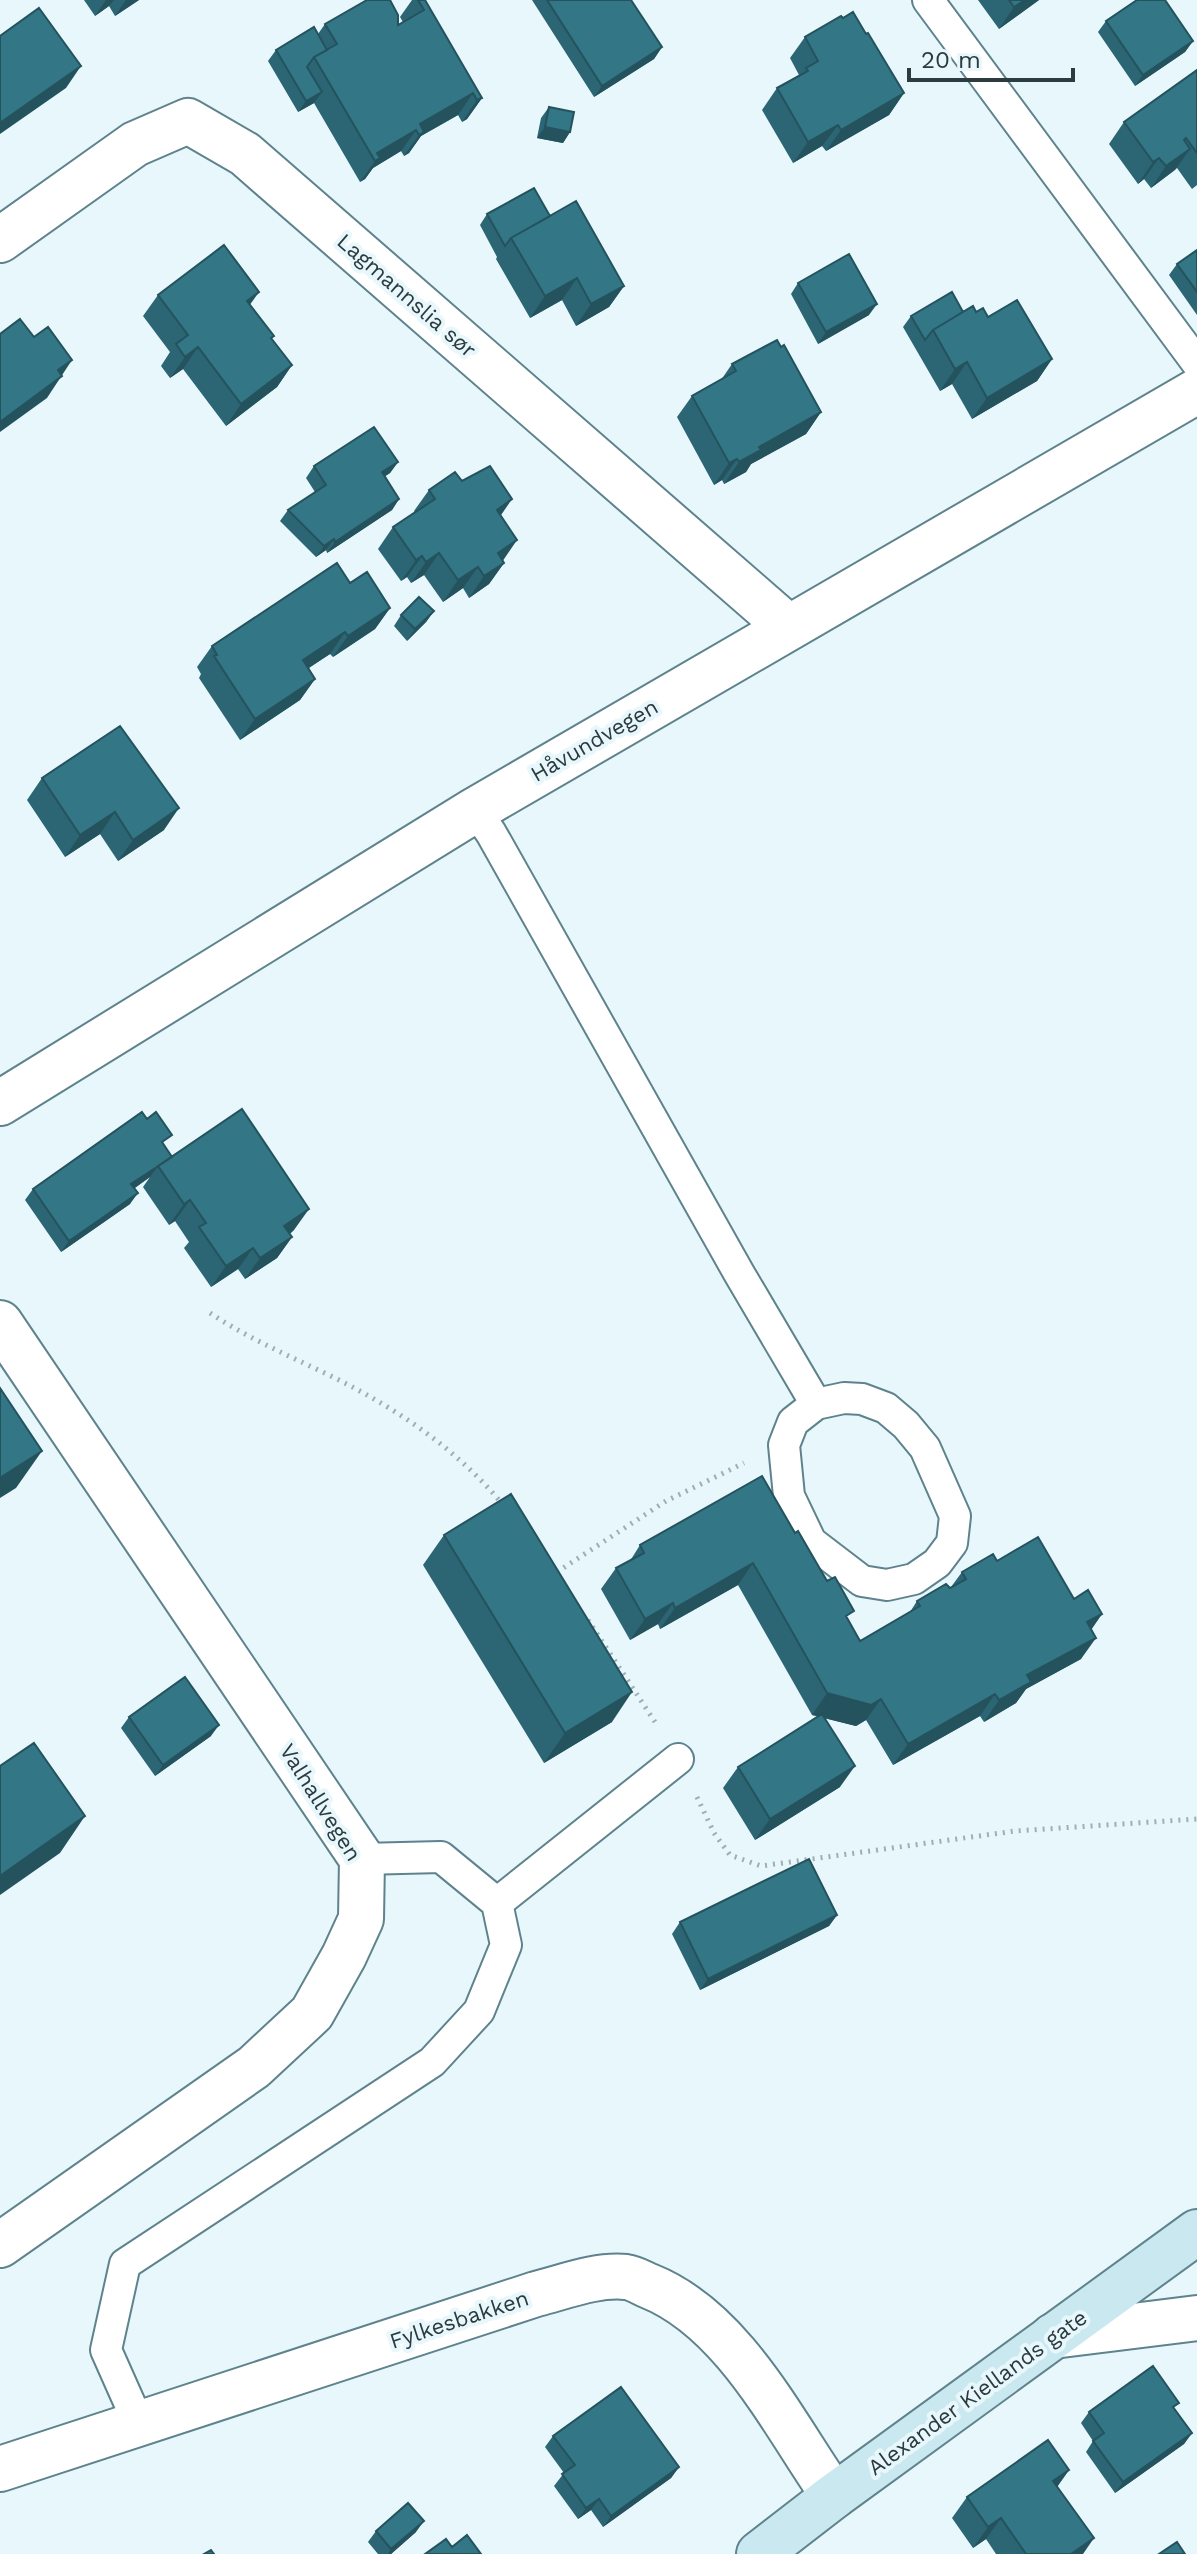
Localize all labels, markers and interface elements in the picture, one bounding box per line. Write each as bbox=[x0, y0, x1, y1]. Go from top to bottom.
scale bar bbox=[909, 32, 1073, 82]
text: 20 m bbox=[921, 46, 981, 74]
street label: Lagmannslia sør bbox=[332, 228, 481, 362]
street label: Håvundvegen bbox=[526, 694, 662, 787]
street label: Valhallvegen bbox=[275, 1739, 367, 1865]
street label: Fylkesbakken bbox=[387, 2285, 532, 2354]
street label: Alexander Kiellands gate bbox=[863, 2305, 1092, 2480]

